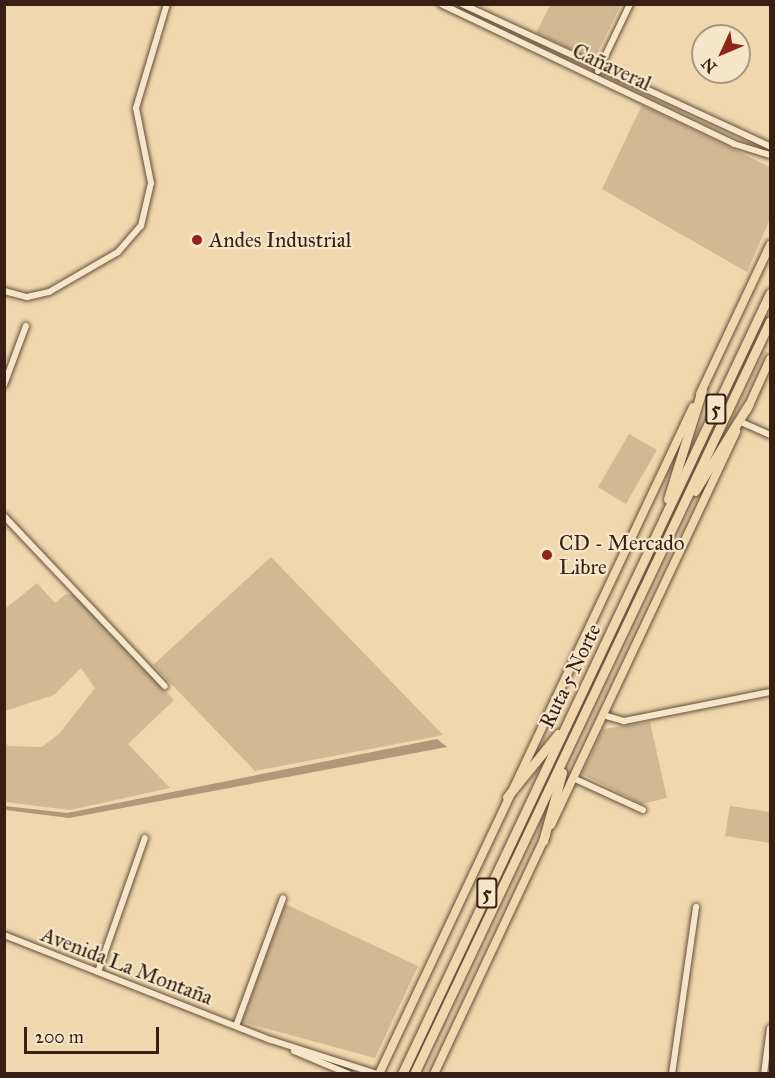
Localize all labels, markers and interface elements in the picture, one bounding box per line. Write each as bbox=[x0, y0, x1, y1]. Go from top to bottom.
north arrow bbox=[691, 24, 751, 84]
street label: Cañaveral bbox=[569, 38, 655, 96]
text: N bbox=[698, 54, 721, 77]
place label: Andes Industrial bbox=[209, 227, 351, 253]
marker: Andes Industrial bbox=[190, 233, 204, 247]
road number: 5 bbox=[704, 392, 728, 426]
place label: CD - Mercado Libre bbox=[559, 530, 685, 580]
marker: CD - Mercado Libre bbox=[540, 548, 554, 562]
street label: Ruta 5 Norte bbox=[534, 620, 606, 732]
road number: 5 bbox=[475, 876, 499, 910]
street label: Avenida La Montaña bbox=[38, 922, 216, 1010]
scale bar bbox=[27, 1015, 162, 1053]
text: 200 m bbox=[35, 1026, 84, 1048]

